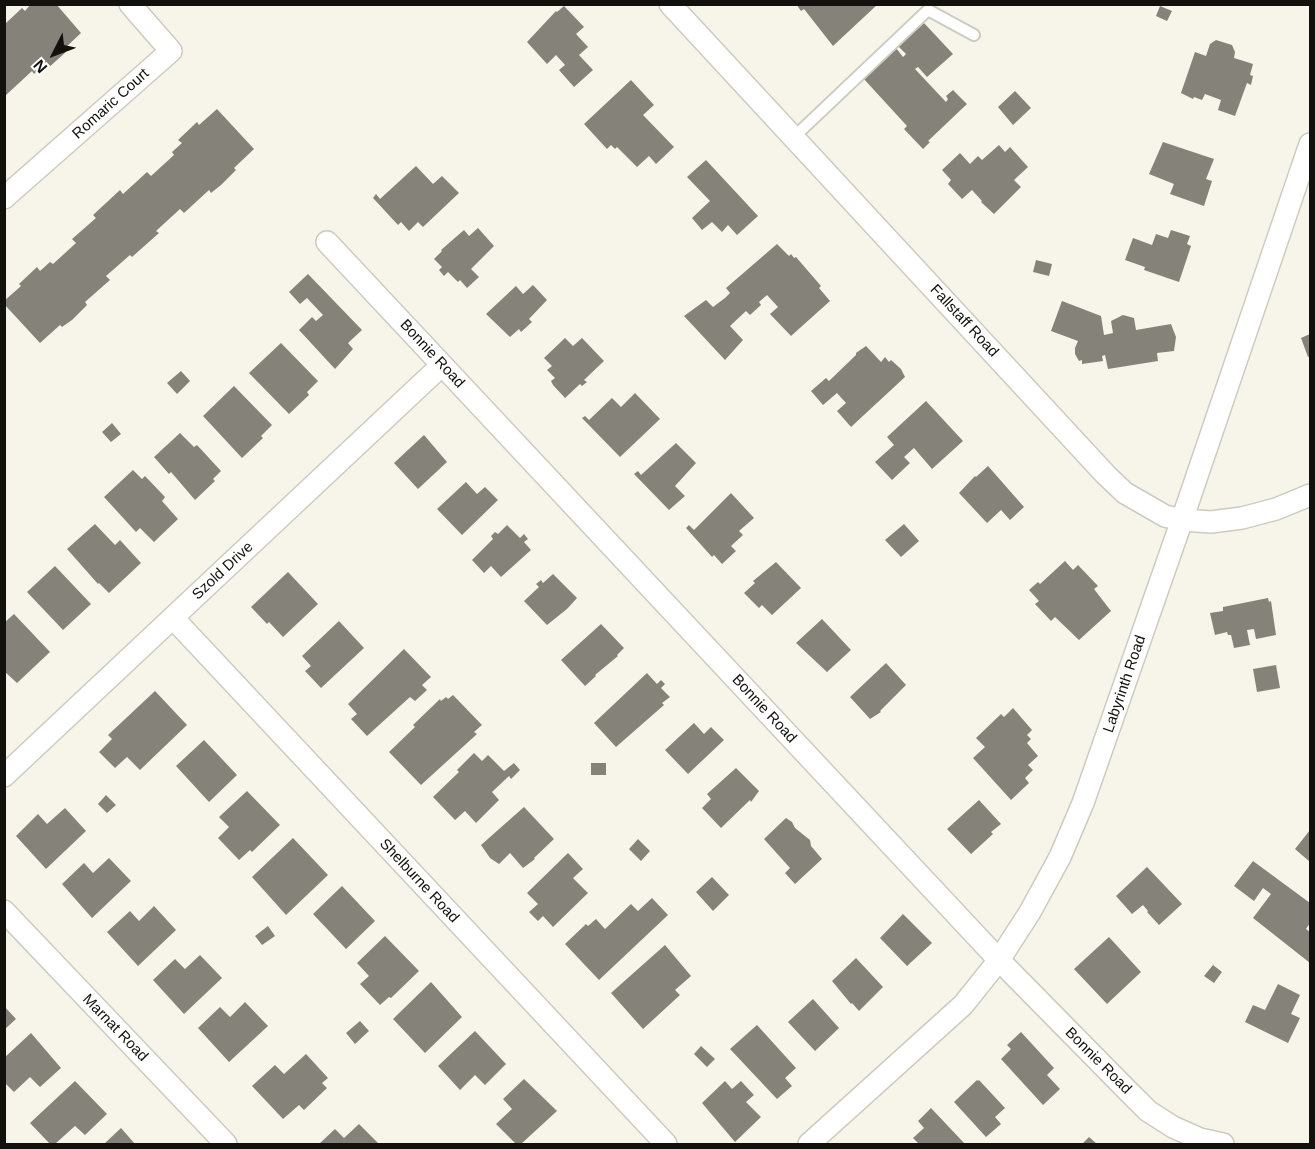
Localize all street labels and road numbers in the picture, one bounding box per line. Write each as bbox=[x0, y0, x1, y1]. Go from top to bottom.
street label: Romaric Court bbox=[69, 65, 153, 143]
street label: Fallstaff Road bbox=[926, 281, 1002, 361]
street label: Bonnie Road bbox=[396, 316, 468, 392]
street label: Szold Drive bbox=[189, 538, 257, 604]
street label: Labyrinth Road bbox=[1100, 633, 1150, 735]
street label: Bonnie Road bbox=[728, 671, 800, 747]
street label: Shelburne Road bbox=[375, 835, 463, 927]
street label: Marnat Road bbox=[78, 991, 152, 1065]
street label: Bonnie Road bbox=[1061, 1024, 1135, 1098]

